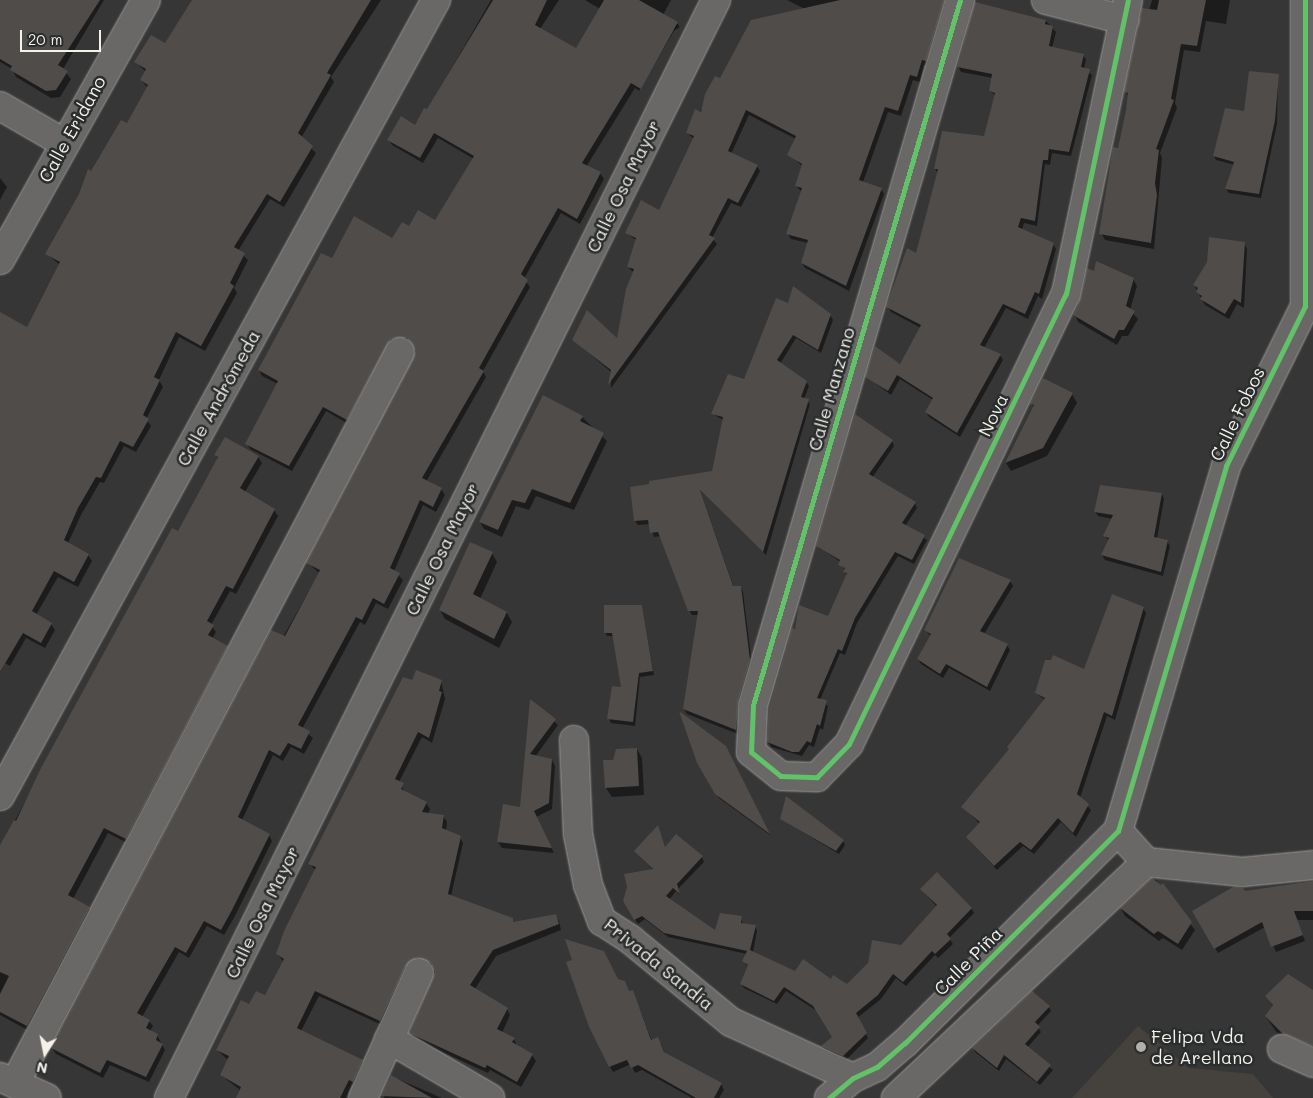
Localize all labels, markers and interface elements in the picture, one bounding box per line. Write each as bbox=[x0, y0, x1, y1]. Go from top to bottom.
scale bar bbox=[22, 20, 104, 52]
text: 20 m bbox=[28, 29, 62, 49]
street label: Calle Eridano bbox=[34, 72, 110, 186]
street label: Calle Osa Mayor bbox=[582, 116, 664, 256]
street label: Calle Manzano bbox=[803, 325, 859, 453]
street label: Calle Andrómeda bbox=[172, 326, 264, 470]
street label: Calle Fobos bbox=[1205, 364, 1269, 464]
street label: Nova bbox=[973, 390, 1013, 440]
street label: Calle Osa Mayor bbox=[401, 479, 483, 619]
street label: Calle Osa Mayor bbox=[221, 842, 303, 982]
street label: Privada Sandía bbox=[600, 913, 718, 1015]
street label: Calle Piña bbox=[929, 922, 1007, 1000]
place label: Felipa Vda de Arellano bbox=[1151, 1026, 1253, 1068]
north arrow bbox=[20, 1028, 70, 1078]
marker: Felipa Vda de Arellano bbox=[1135, 1041, 1147, 1053]
text: N bbox=[35, 1058, 49, 1079]

